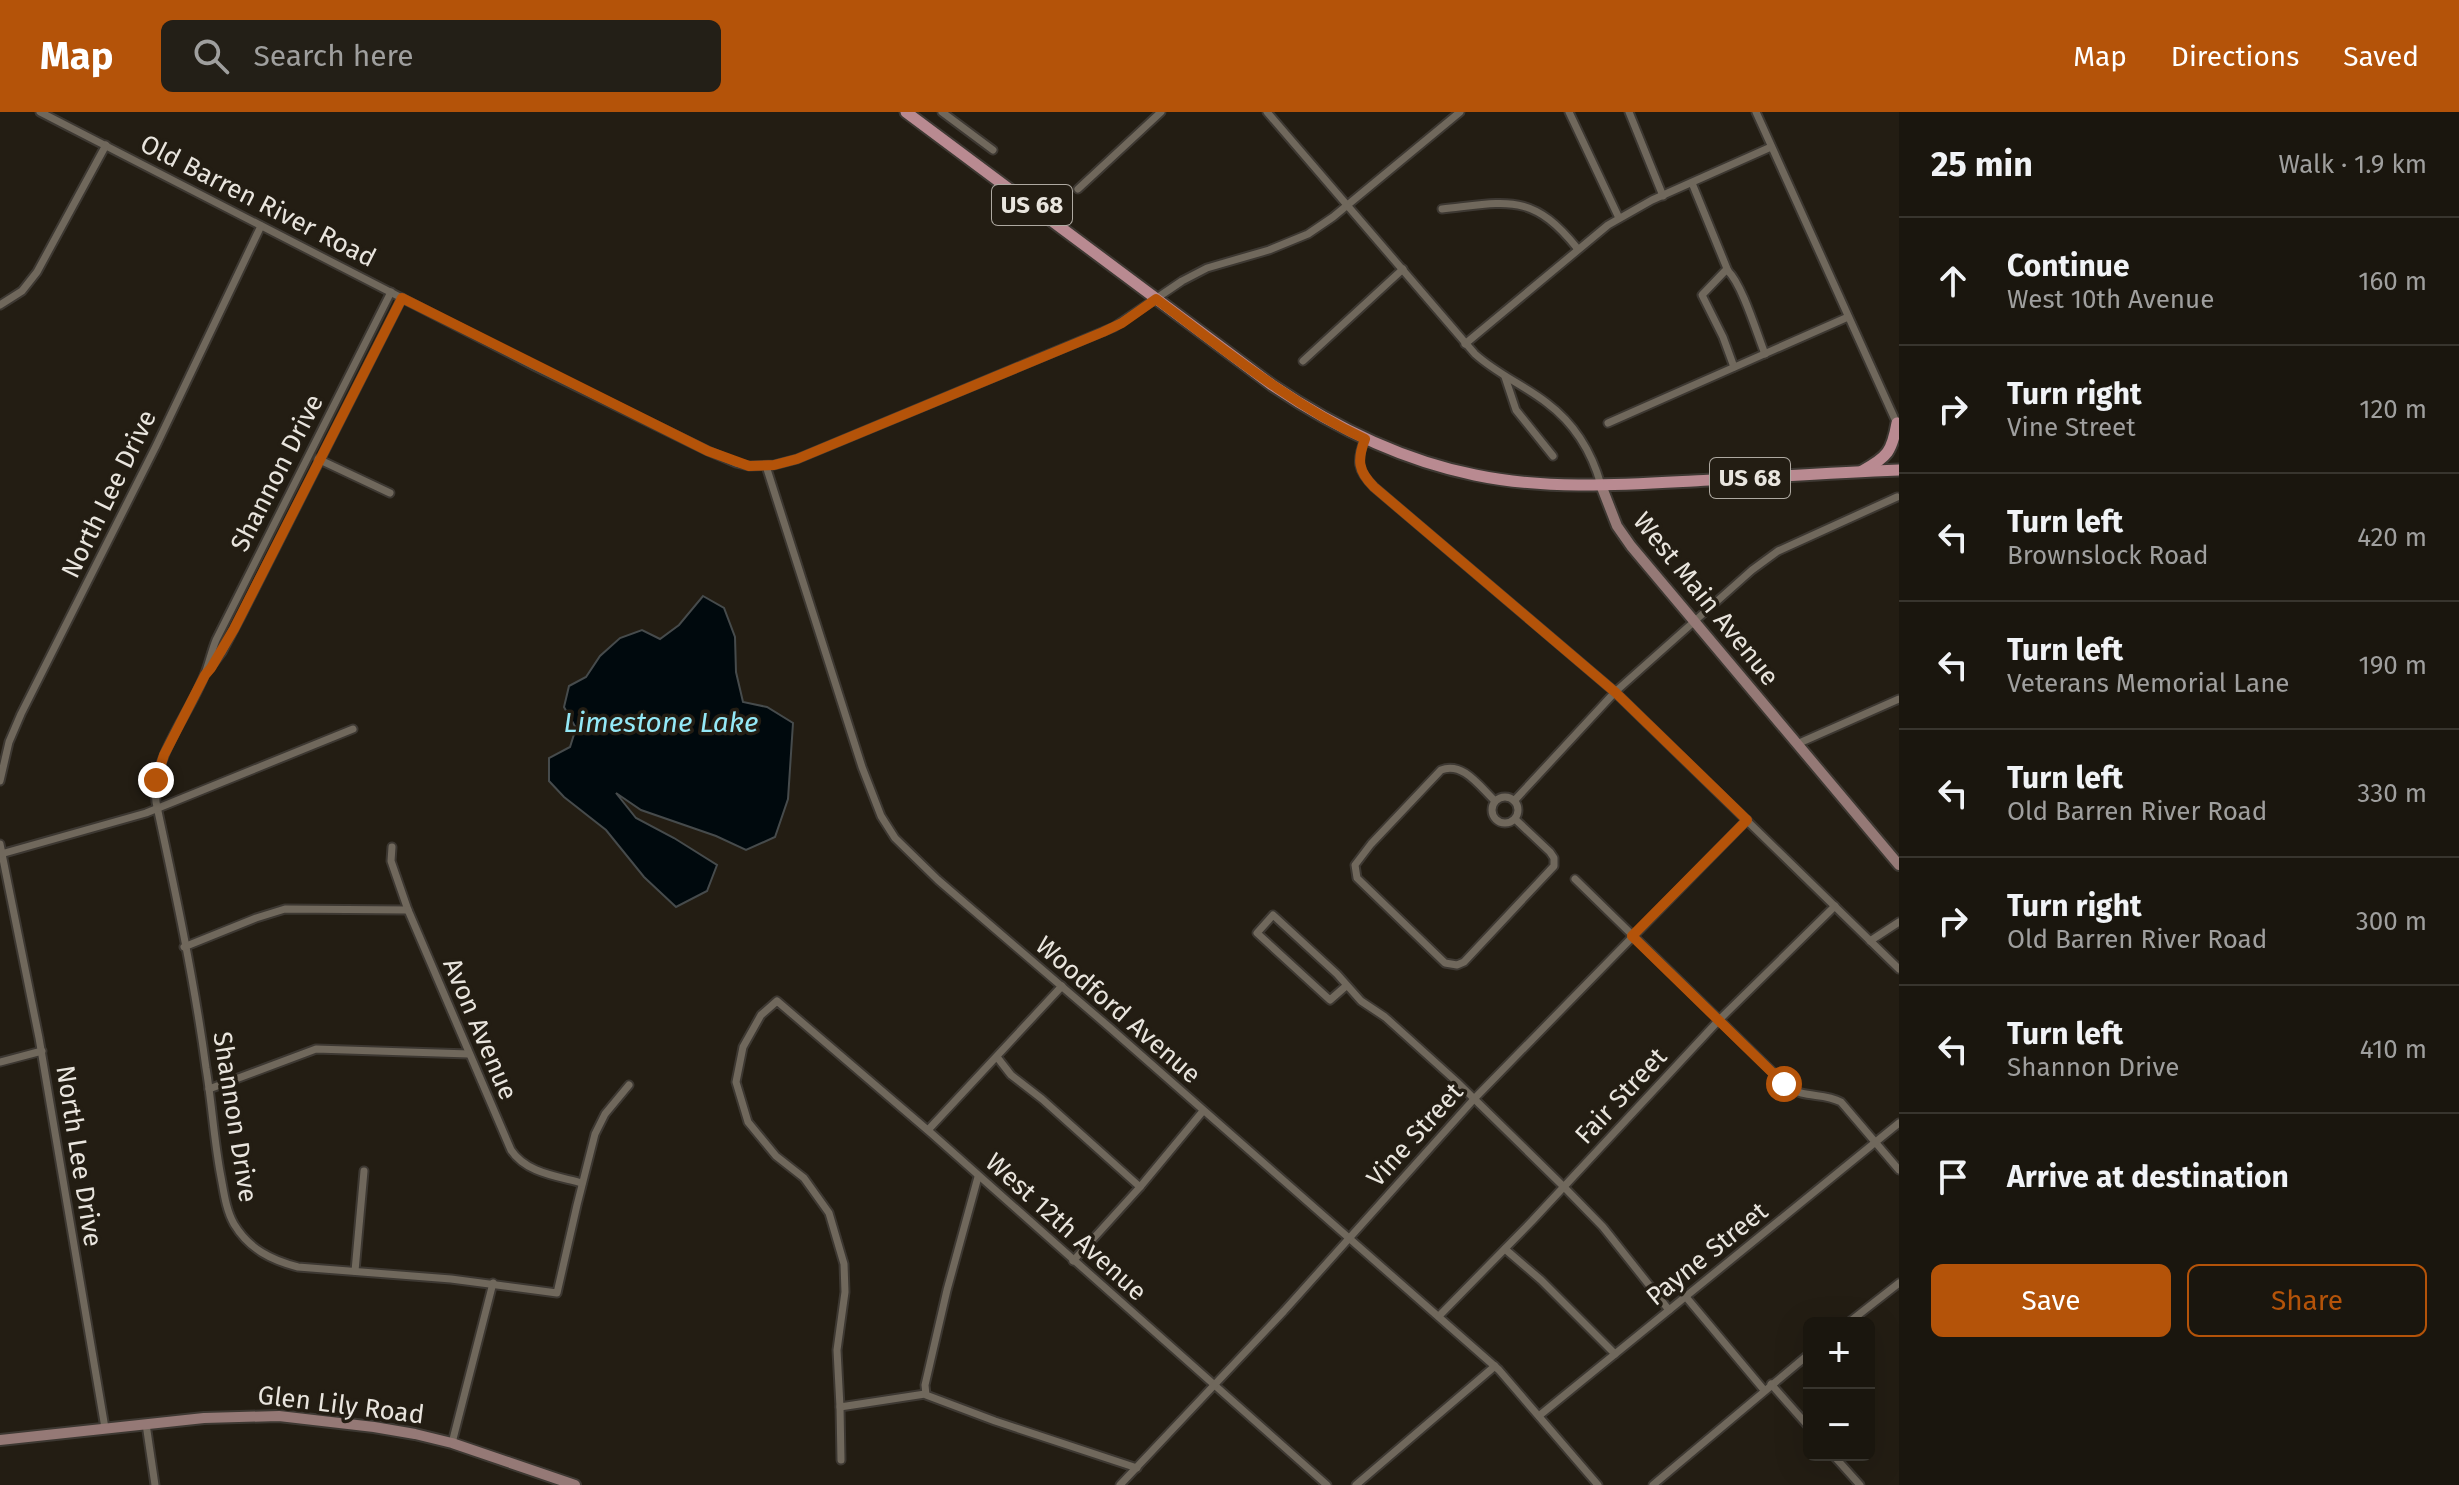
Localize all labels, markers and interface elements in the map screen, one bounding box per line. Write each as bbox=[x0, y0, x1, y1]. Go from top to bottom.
search box bbox=[161, 20, 721, 92]
text: Map bbox=[40, 33, 113, 79]
icon: search bbox=[189, 34, 233, 78]
text: Search here bbox=[253, 38, 414, 74]
text: Map bbox=[2073, 40, 2127, 73]
text: Directions bbox=[2171, 40, 2299, 73]
text: Saved bbox=[2343, 40, 2419, 73]
street label: Old Barren River Road bbox=[135, 128, 381, 274]
text: 25 min bbox=[1931, 144, 2033, 185]
text: Walk · 1.9 km bbox=[2278, 149, 2427, 180]
road number: US 68 bbox=[992, 185, 1072, 225]
text: Continue bbox=[2007, 248, 2130, 284]
icon: ahead bbox=[1931, 259, 1975, 303]
text: 160 m bbox=[2358, 266, 2427, 297]
text: West 10th Avenue bbox=[2007, 284, 2214, 315]
text: Turn right bbox=[2007, 376, 2142, 412]
icon: right bbox=[1931, 387, 1975, 431]
street label: Shannon Drive bbox=[224, 389, 330, 557]
text: 120 m bbox=[2359, 394, 2427, 425]
street label: North Lee Drive bbox=[55, 405, 163, 583]
text: Vine Street bbox=[2007, 412, 2136, 443]
road number: US 68 bbox=[1710, 458, 1790, 498]
text: Turn left bbox=[2007, 504, 2123, 540]
street label: West Main Avenue bbox=[1627, 506, 1785, 692]
icon: left bbox=[1931, 515, 1975, 559]
text: 420 m bbox=[2357, 522, 2427, 553]
text: Brownslock Road bbox=[2007, 540, 2209, 571]
text: Turn left bbox=[2007, 632, 2123, 668]
icon: left bbox=[1931, 643, 1975, 687]
text: 190 m bbox=[2358, 650, 2427, 681]
text: Veterans Memorial Lane bbox=[2007, 668, 2290, 699]
water label: Limestone Lake bbox=[564, 706, 759, 739]
text: Turn left bbox=[2007, 760, 2123, 796]
route end bbox=[138, 762, 174, 798]
icon: left bbox=[1931, 771, 1975, 815]
text: 330 m bbox=[2357, 778, 2427, 809]
text: Old Barren River Road bbox=[2007, 796, 2267, 827]
text: Turn right bbox=[2007, 888, 2142, 924]
icon: right bbox=[1931, 899, 1975, 943]
text: 300 m bbox=[2356, 906, 2427, 937]
text: Old Barren River Road bbox=[2007, 924, 2267, 955]
street label: Woodford Avenue bbox=[1029, 930, 1207, 1090]
street label: Avon Avenue bbox=[436, 953, 524, 1105]
text: Turn left bbox=[2007, 1016, 2123, 1052]
icon: left bbox=[1931, 1027, 1975, 1071]
street label: Shannon Drive bbox=[206, 1029, 264, 1205]
text: 410 m bbox=[2360, 1034, 2427, 1065]
street label: Fair Street bbox=[1569, 1041, 1674, 1151]
text: Shannon Drive bbox=[2007, 1052, 2179, 1083]
street label: North Lee Drive bbox=[49, 1063, 109, 1249]
route start bbox=[1766, 1066, 1802, 1102]
street label: Vine Street bbox=[1360, 1076, 1470, 1193]
street label: West 12th Avenue bbox=[979, 1147, 1153, 1307]
icon: arrive bbox=[1931, 1155, 1975, 1199]
text: Arrive at destination bbox=[2007, 1159, 2289, 1195]
street label: Payne Street bbox=[1640, 1195, 1774, 1312]
button: Save bbox=[1931, 1264, 2171, 1337]
button: Share bbox=[2187, 1264, 2427, 1337]
map controls bbox=[1803, 1317, 1875, 1461]
button: + bbox=[1803, 1317, 1875, 1389]
street label: Glen Lily Road bbox=[256, 1379, 426, 1431]
button: − bbox=[1803, 1389, 1875, 1461]

